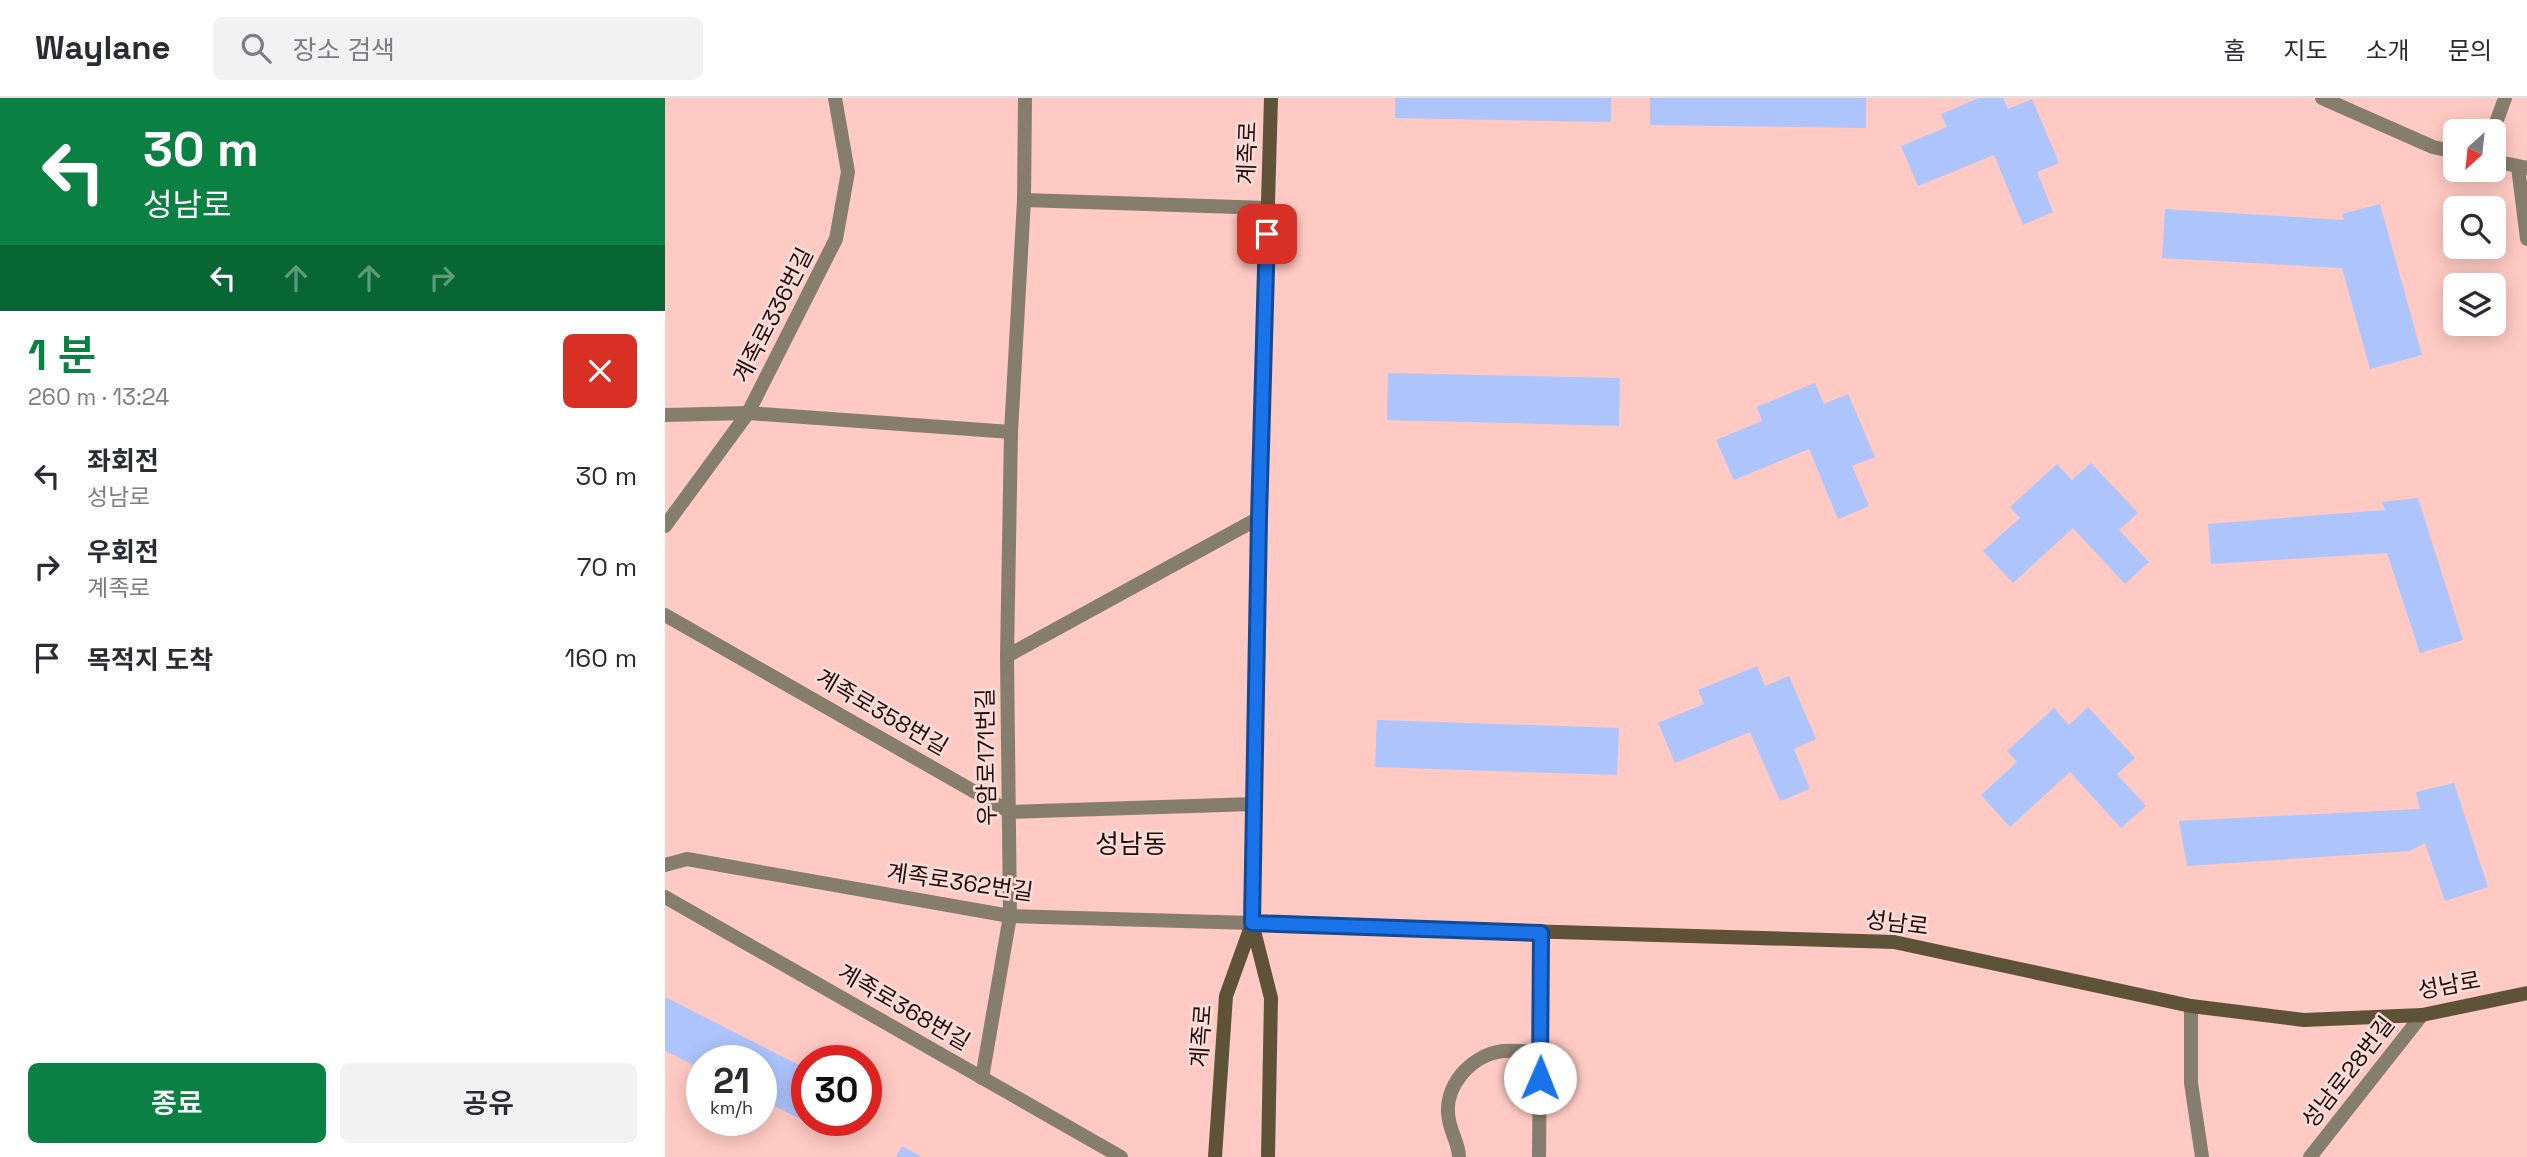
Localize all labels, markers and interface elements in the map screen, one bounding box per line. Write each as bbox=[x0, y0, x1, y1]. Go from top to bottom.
search box bbox=[213, 17, 703, 80]
text: Waylane bbox=[35, 27, 171, 69]
icon: search bbox=[237, 29, 275, 67]
text: 장소 검색 bbox=[293, 33, 395, 67]
text: 홈 bbox=[2223, 35, 2245, 66]
text: 지도 bbox=[2283, 35, 2328, 66]
text: 소개 bbox=[2366, 35, 2410, 66]
text: 문의 bbox=[2448, 35, 2492, 66]
text: 30 m bbox=[143, 118, 259, 180]
north arrow bbox=[2443, 119, 2506, 182]
map controls bbox=[2443, 119, 2506, 336]
street label: 계족로 bbox=[1231, 121, 1263, 185]
icon: left bbox=[28, 126, 119, 217]
text: 성남로 bbox=[143, 185, 231, 225]
button: search bbox=[2443, 196, 2506, 259]
pin bbox=[1237, 204, 1297, 264]
icon: arrive bbox=[1248, 215, 1286, 253]
street label: 계족로336번길 bbox=[726, 242, 820, 388]
icon: left bbox=[204, 259, 242, 297]
icon: ahead bbox=[277, 259, 315, 297]
icon: ahead bbox=[350, 259, 388, 297]
icon: right bbox=[423, 259, 461, 297]
button: layers bbox=[2443, 273, 2506, 336]
text: 1 분 bbox=[28, 329, 96, 382]
button: close bbox=[563, 334, 637, 408]
text: 260 m · 13:24 bbox=[28, 382, 169, 412]
text: 좌회전 bbox=[87, 444, 159, 478]
icon: left bbox=[28, 457, 66, 495]
text: 30 m bbox=[576, 459, 637, 493]
text: 성남로 bbox=[87, 482, 150, 512]
text: 우회전 bbox=[87, 535, 159, 569]
icon: right bbox=[28, 548, 66, 586]
text: 70 m bbox=[577, 550, 637, 584]
text: 계족로 bbox=[87, 573, 150, 603]
icon: arrive bbox=[28, 639, 66, 677]
text: 160 m bbox=[565, 641, 637, 675]
text: 목적지 도착 bbox=[87, 643, 213, 677]
street label: 계족로358번길 bbox=[810, 662, 954, 762]
street label: 우암로171번길 bbox=[970, 688, 1002, 826]
district label: 성남동 bbox=[1095, 827, 1167, 861]
street label: 계족로362번길 bbox=[885, 857, 1035, 907]
street label: 성남로 bbox=[1864, 904, 1930, 942]
street label: 계족로368번길 bbox=[832, 957, 976, 1057]
street label: 성남로 bbox=[2415, 965, 2483, 1005]
street label: 계족로 bbox=[1184, 1003, 1218, 1069]
street label: 성남로28번길 bbox=[2295, 1010, 2401, 1134]
position arrow bbox=[1503, 1041, 1577, 1115]
speed limit sign: 30 bbox=[791, 1045, 882, 1136]
text: 21 bbox=[713, 1059, 750, 1103]
button: 종료 bbox=[28, 1063, 326, 1143]
button: 공유 bbox=[340, 1063, 637, 1143]
text: km/h bbox=[710, 1096, 753, 1119]

